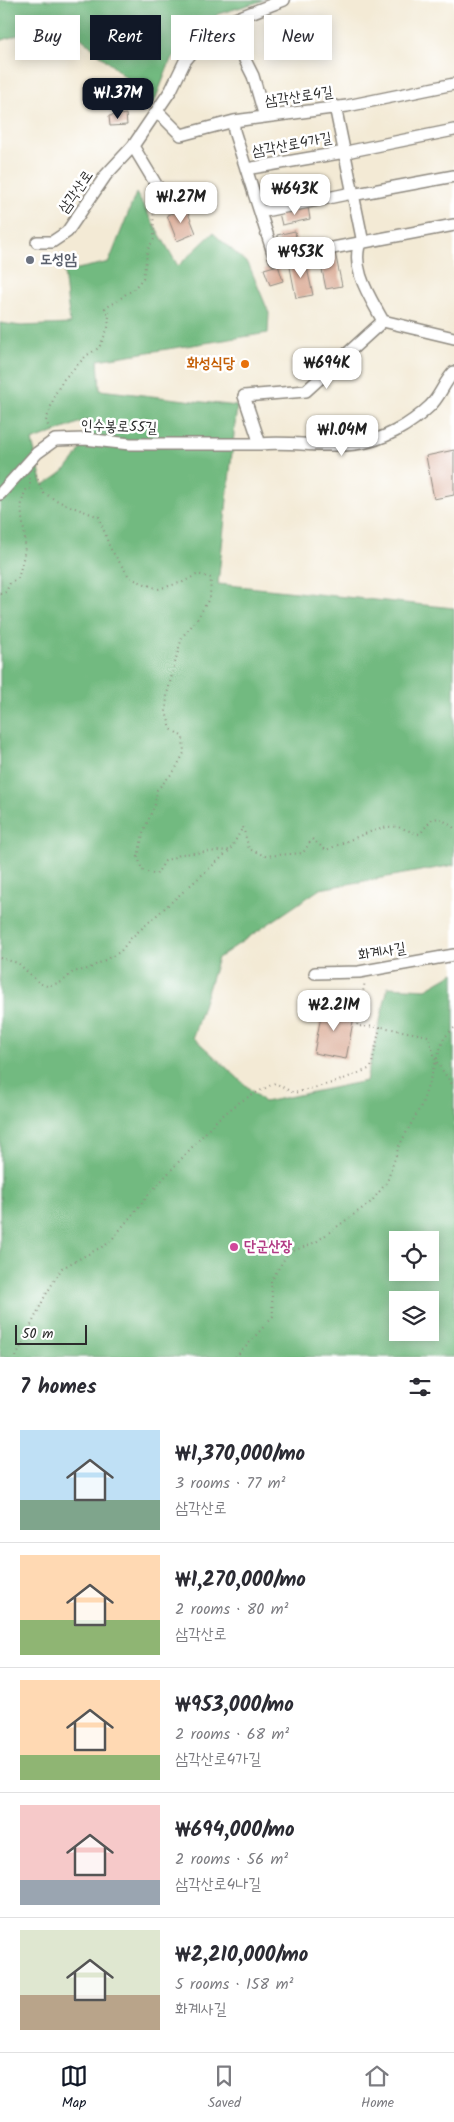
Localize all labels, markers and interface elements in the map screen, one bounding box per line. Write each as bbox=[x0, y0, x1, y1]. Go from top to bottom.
chip: Buy bbox=[15, 15, 80, 60]
chip: Rent bbox=[90, 15, 161, 60]
chip: Filters bbox=[171, 15, 254, 60]
chip: New bbox=[264, 15, 332, 60]
pin: ₩1.37M bbox=[77, 78, 159, 120]
street label: 삼각산로4길 bbox=[263, 80, 335, 114]
text: ₩1.37M bbox=[94, 81, 142, 106]
street label: 삼각산로4가길 bbox=[250, 126, 334, 164]
street label: 삼각산로 bbox=[52, 165, 100, 219]
pin: ₩643K bbox=[260, 174, 330, 216]
text: ₩643K bbox=[271, 177, 319, 202]
pin: ₩1.27M bbox=[140, 182, 222, 224]
text: ₩1.27M bbox=[156, 185, 206, 210]
pin: ₩953K bbox=[266, 236, 336, 279]
text: ₩953K bbox=[278, 240, 324, 265]
place label: 도성암 bbox=[40, 248, 77, 272]
marker: 도성암 bbox=[24, 254, 36, 266]
pin: ₩694K bbox=[292, 348, 362, 390]
text: ₩694K bbox=[303, 351, 351, 376]
place label: 화성식당 bbox=[187, 352, 235, 376]
marker: 화성식당 bbox=[239, 358, 251, 370]
street label: 인수봉로55길 bbox=[80, 414, 158, 440]
pin: ₩1.04M bbox=[301, 414, 383, 457]
text: ₩1.04M bbox=[317, 418, 367, 443]
street label: 화계사길 bbox=[356, 936, 408, 968]
pin: ₩2.21M bbox=[293, 990, 375, 1032]
text: ₩2.21M bbox=[308, 993, 360, 1018]
map controls bbox=[389, 1231, 439, 1341]
button: locate bbox=[389, 1231, 439, 1281]
place label: 단군산장 bbox=[244, 1235, 292, 1259]
marker: 단군산장 bbox=[228, 1241, 240, 1253]
button: layers bbox=[389, 1291, 439, 1341]
scale bar bbox=[15, 1322, 88, 1345]
text: 50 m bbox=[22, 1323, 53, 1345]
text: 7 homes bbox=[20, 1371, 97, 1404]
icon: filters bbox=[406, 1373, 434, 1401]
text: ₩1,370,000/mo bbox=[175, 1438, 305, 1471]
icon: home bbox=[60, 1450, 120, 1510]
text: 3 rooms · 77 m² bbox=[175, 1471, 285, 1496]
text: 삼각산로 bbox=[175, 1496, 227, 1521]
text: ₩1,270,000/mo bbox=[175, 1564, 306, 1597]
icon: home bbox=[60, 1575, 120, 1635]
text: 2 rooms · 80 m² bbox=[175, 1597, 288, 1622]
text: 삼각산로 bbox=[175, 1622, 227, 1647]
text: ₩953,000/mo bbox=[175, 1689, 294, 1722]
icon: home bbox=[60, 1700, 120, 1760]
text: 2 rooms · 68 m² bbox=[175, 1722, 289, 1747]
text: 삼각산로4가길 bbox=[175, 1747, 261, 1772]
text: ₩694,000/mo bbox=[175, 1814, 295, 1847]
icon: home bbox=[60, 1825, 120, 1885]
text: 2 rooms · 56 m² bbox=[175, 1847, 288, 1872]
text: 삼각산로4나길 bbox=[175, 1872, 261, 1897]
text: ₩2,210,000/mo bbox=[175, 1939, 308, 1972]
icon: home bbox=[60, 1950, 120, 2010]
text: 5 rooms · 158 m² bbox=[175, 1972, 293, 1997]
text: 화계사길 bbox=[175, 1997, 227, 2022]
tab: Map bbox=[60, 2062, 88, 2114]
tab: Saved bbox=[208, 2062, 241, 2114]
tab: Home bbox=[361, 2062, 394, 2114]

